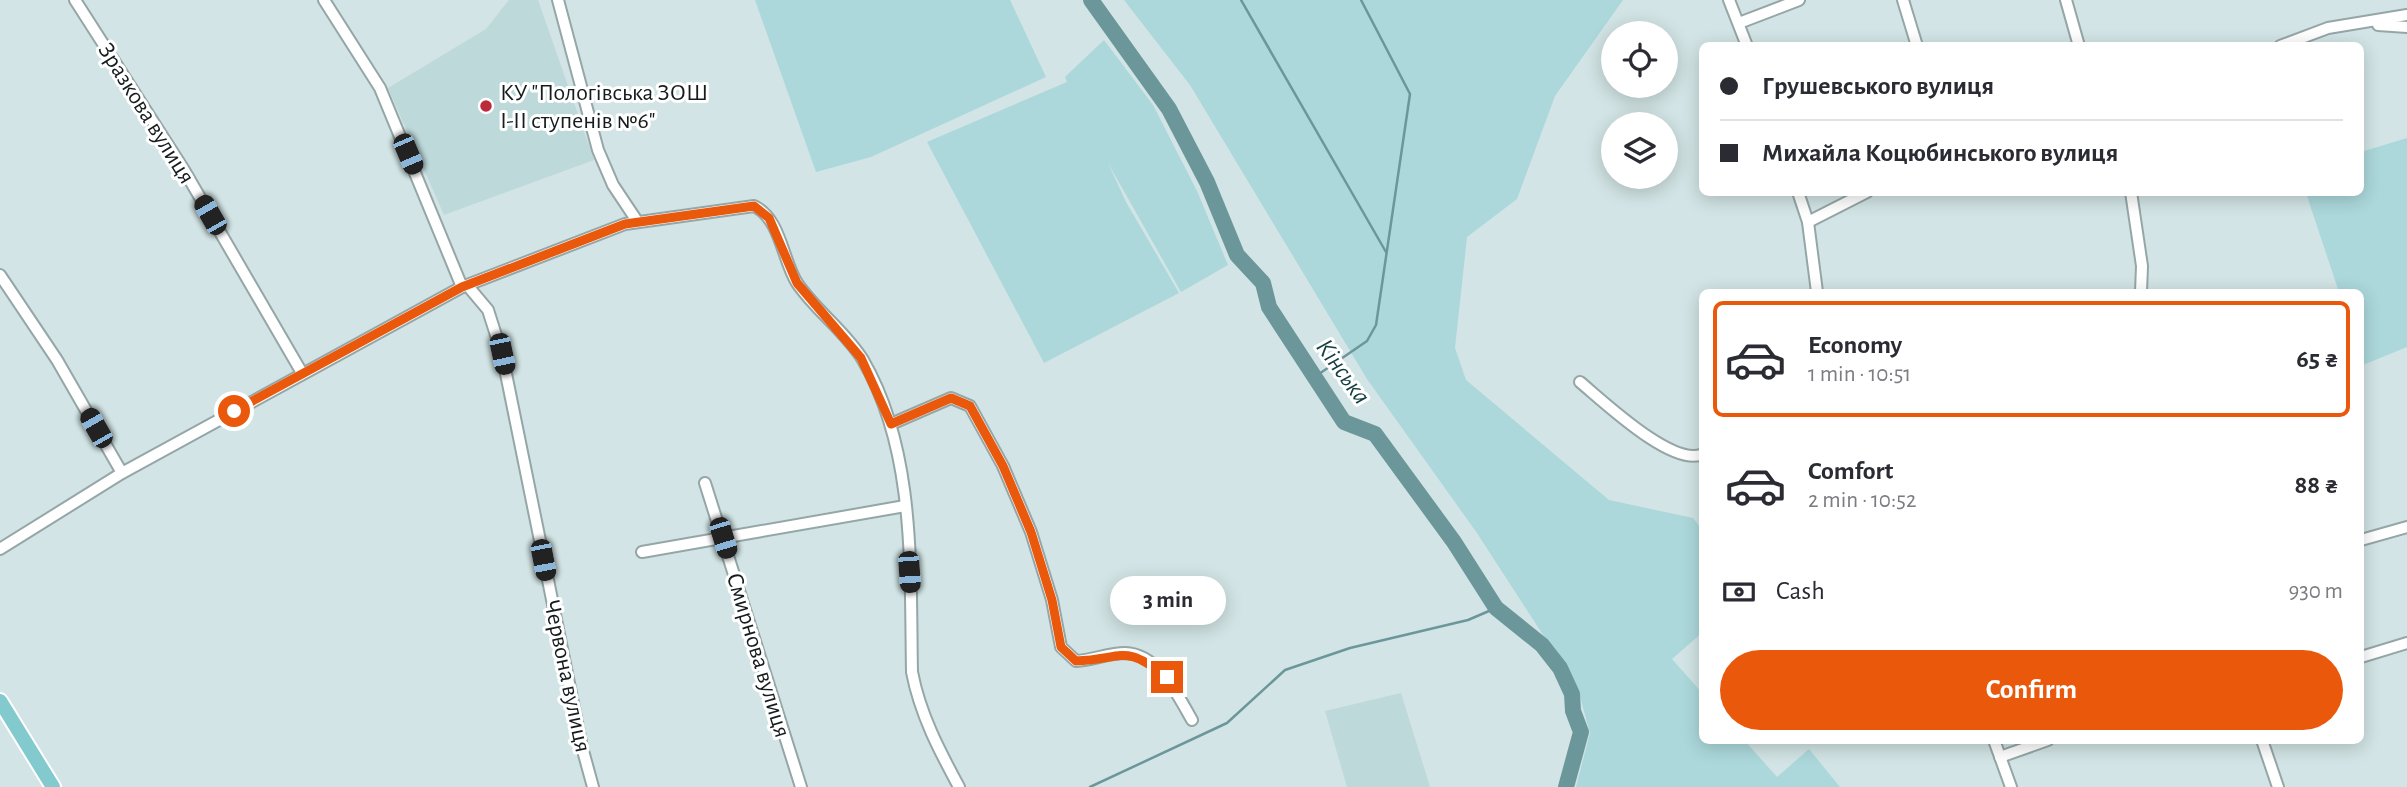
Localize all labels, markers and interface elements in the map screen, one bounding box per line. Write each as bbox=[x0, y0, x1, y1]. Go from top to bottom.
map controls bbox=[1601, 21, 1678, 189]
button: locate bbox=[1601, 21, 1678, 98]
street label: Зразкова вулиця bbox=[93, 39, 199, 188]
text: Грушевського вулиця bbox=[1762, 73, 1994, 99]
place label: КУ "Пологівська ЗОШ І-ІІ ступенів №6" bbox=[500, 81, 708, 133]
marker: КУ "Пологівська ЗОШ І-ІІ ступенів №6" bbox=[478, 98, 494, 114]
button: layers bbox=[1601, 112, 1678, 189]
car bbox=[391, 131, 426, 177]
text: Михайла Коцюбинського вулиця bbox=[1762, 140, 2118, 166]
car bbox=[191, 192, 230, 238]
icon: car bbox=[1724, 328, 1787, 391]
car bbox=[488, 331, 517, 377]
text: Economy bbox=[1808, 332, 1902, 358]
water label: Кінська bbox=[1311, 334, 1375, 409]
text: 65 ₴ bbox=[2296, 346, 2339, 372]
text: 1 min · 10:51 bbox=[1808, 363, 1911, 386]
route start bbox=[218, 395, 250, 427]
car bbox=[77, 405, 116, 451]
icon: car bbox=[1724, 454, 1787, 517]
text: Comfort bbox=[1808, 458, 1893, 484]
text: 88 ₴ bbox=[2294, 472, 2339, 498]
text: 2 min · 10:52 bbox=[1808, 489, 1916, 512]
car bbox=[707, 515, 740, 561]
car bbox=[529, 537, 558, 583]
car bbox=[898, 550, 921, 594]
street label: Смирнова вулиця bbox=[722, 570, 794, 740]
icon: cash bbox=[1720, 573, 1758, 611]
callout: 3 min bbox=[1109, 576, 1225, 624]
text: Cash bbox=[1776, 578, 1825, 604]
text: 930 m bbox=[2288, 580, 2343, 603]
text: 3 min bbox=[1143, 589, 1193, 612]
street label: Червона вулиця bbox=[539, 598, 595, 755]
button: Confirm bbox=[1720, 650, 2343, 730]
route end bbox=[1151, 661, 1183, 693]

